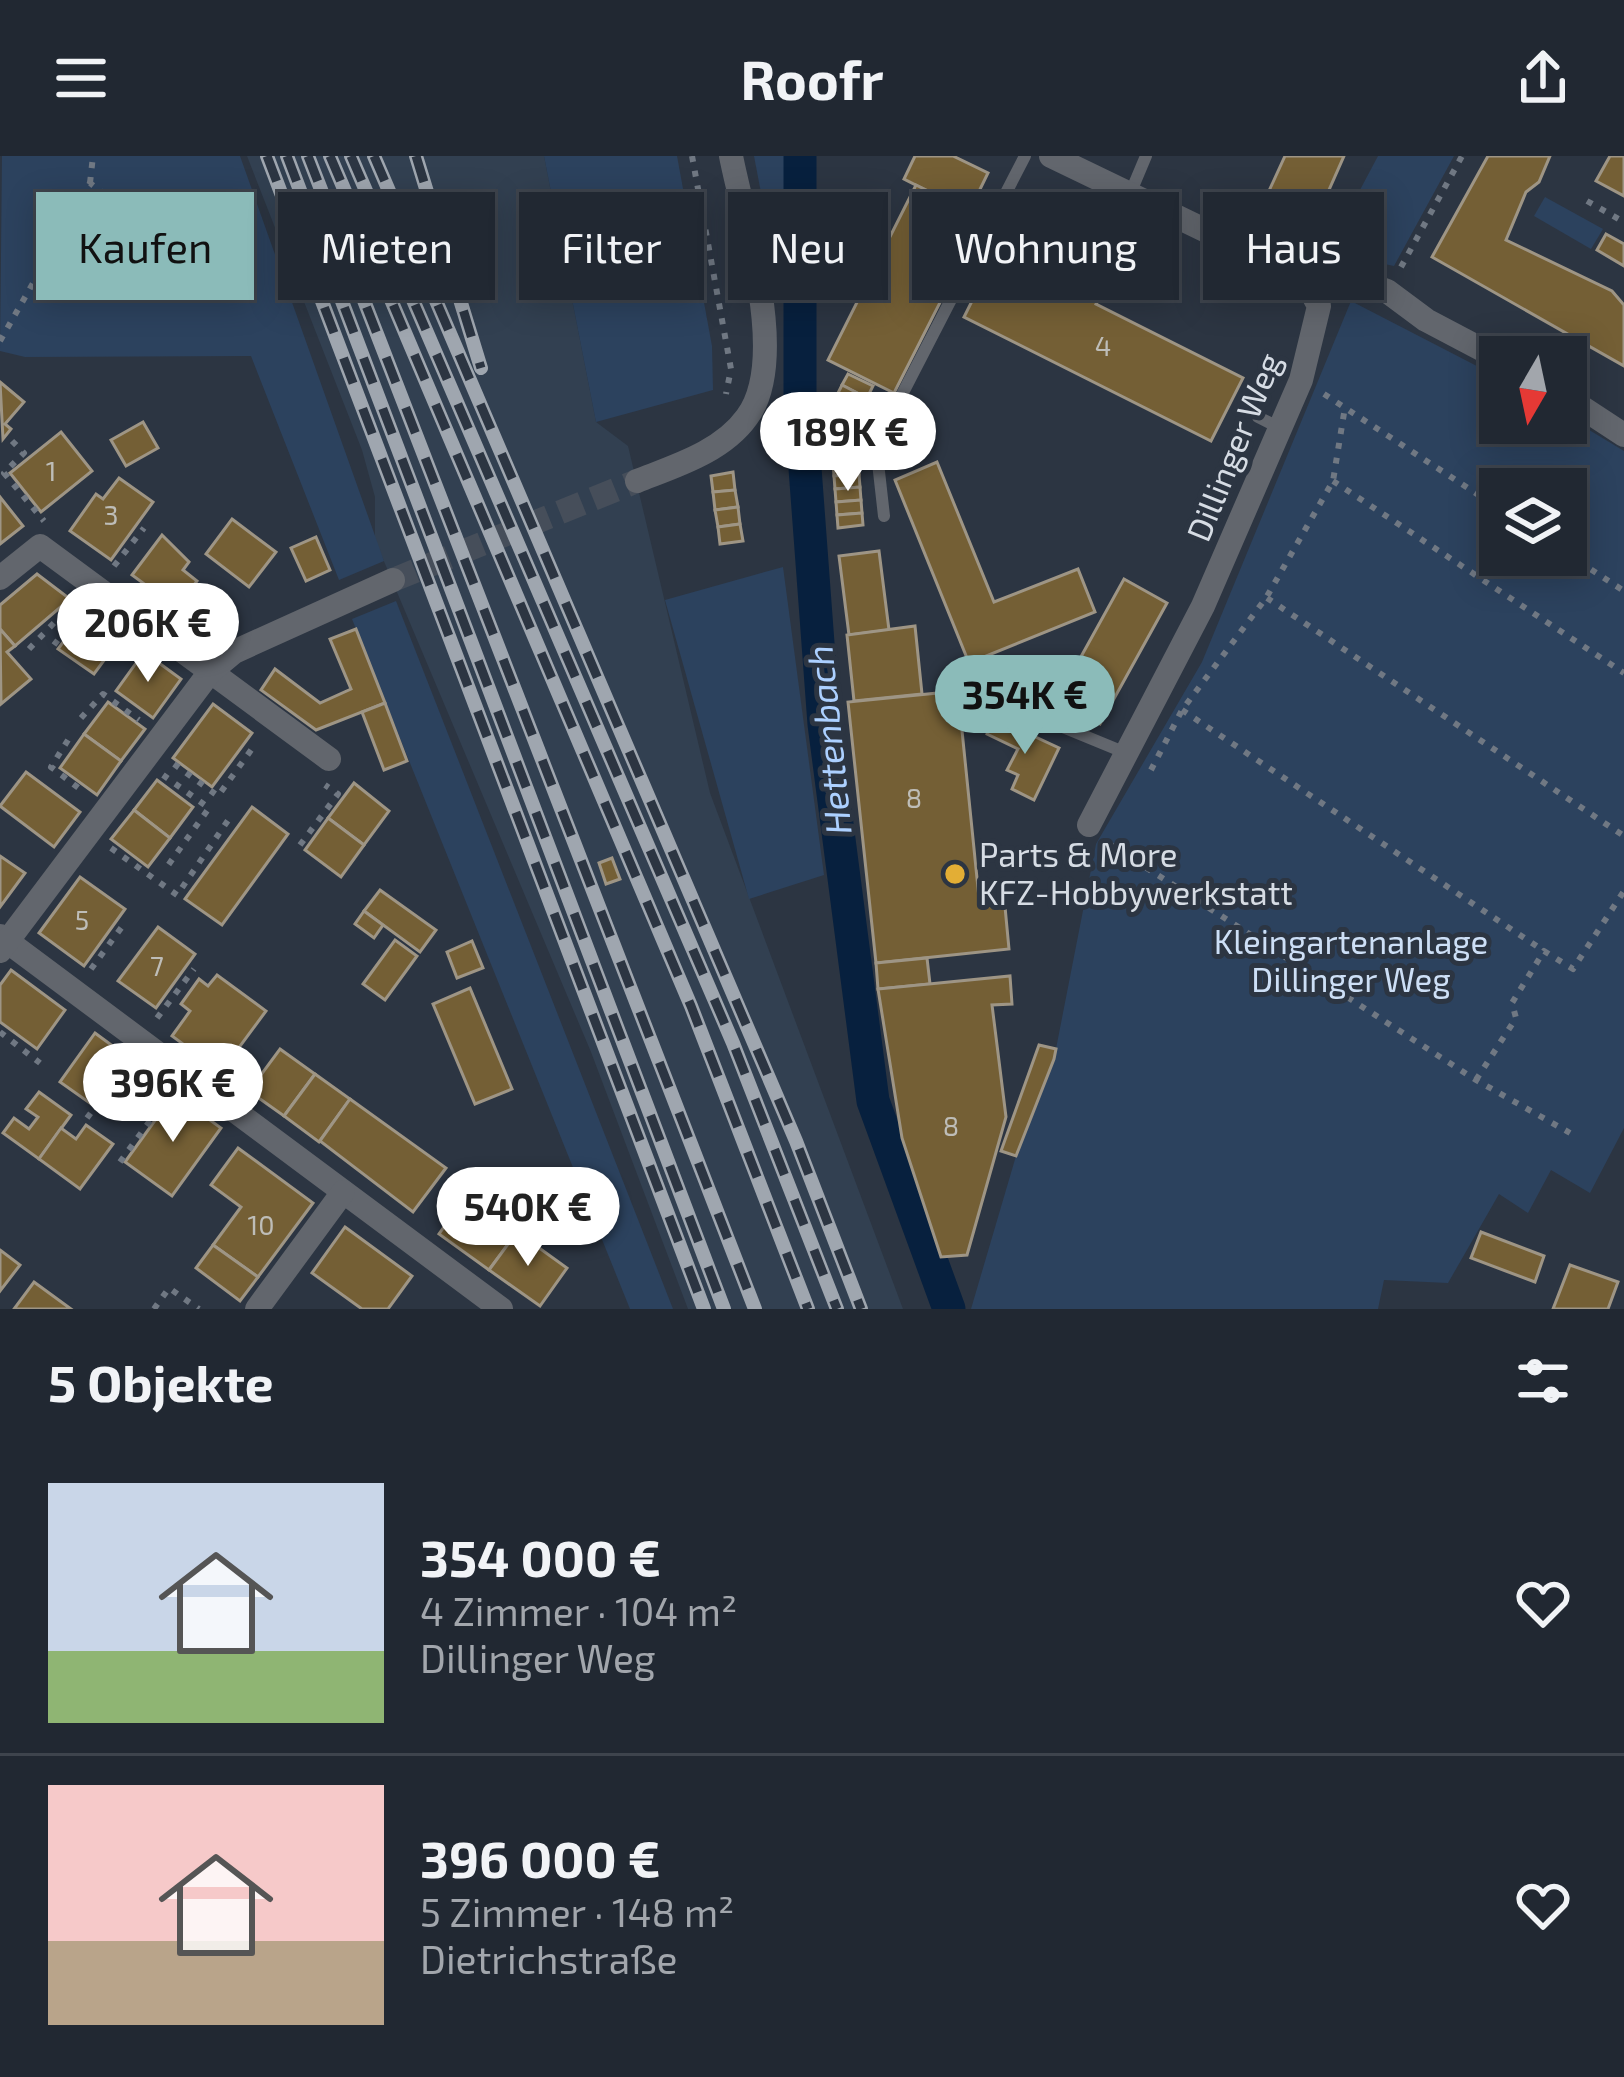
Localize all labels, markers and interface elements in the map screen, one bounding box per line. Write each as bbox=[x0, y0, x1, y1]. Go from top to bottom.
icon: menu bbox=[48, 45, 114, 111]
icon: share bbox=[1510, 45, 1576, 111]
text: Roofr bbox=[740, 46, 884, 111]
chip: Kaufen bbox=[36, 192, 254, 300]
chip: Mieten bbox=[278, 192, 495, 300]
chip: Filter bbox=[519, 192, 704, 300]
chip: Neu bbox=[728, 192, 888, 300]
chip: Wohnung bbox=[912, 192, 1179, 300]
chip: Haus bbox=[1203, 192, 1384, 300]
house number: 4 bbox=[1095, 329, 1111, 361]
north arrow bbox=[1479, 336, 1587, 444]
map controls bbox=[1479, 336, 1587, 576]
street label: Dillinger Weg bbox=[1177, 347, 1289, 547]
pin: 189K € bbox=[750, 392, 946, 494]
text: 189K € bbox=[787, 407, 909, 454]
house number: 1 bbox=[46, 454, 56, 486]
button: layers bbox=[1479, 468, 1587, 576]
house number: 3 bbox=[103, 498, 119, 530]
pin: 206K € bbox=[50, 583, 246, 685]
text: 206K € bbox=[84, 598, 212, 645]
water label: Hettenbach bbox=[796, 643, 859, 837]
pin: 354K € bbox=[927, 655, 1123, 757]
text: 354K € bbox=[962, 670, 1088, 717]
house number: 8 bbox=[906, 781, 922, 813]
place label: Parts & More KFZ-Hobbywerkstatt bbox=[979, 834, 1293, 912]
marker: Parts & More KFZ-Hobbywerkstatt bbox=[942, 861, 968, 887]
house number: 5 bbox=[75, 903, 89, 935]
park label: Kleingartenanlage Dillinger Weg bbox=[1214, 921, 1488, 999]
house number: 7 bbox=[150, 949, 164, 981]
pin: 396K € bbox=[75, 1043, 271, 1145]
text: 396K € bbox=[110, 1058, 236, 1105]
house number: 8 bbox=[943, 1109, 959, 1141]
pin: 540K € bbox=[430, 1167, 626, 1269]
text: 540K € bbox=[464, 1182, 592, 1229]
house number: 10 bbox=[247, 1208, 275, 1240]
icon: filters bbox=[1510, 1348, 1576, 1414]
text: 5 Objekte bbox=[48, 1351, 274, 1412]
text: 354 000 € bbox=[420, 1526, 661, 1587]
icon: home bbox=[144, 1531, 288, 1675]
icon: heart bbox=[1510, 1570, 1576, 1636]
text: 4 Zimmer · 104 m² bbox=[420, 1587, 737, 1634]
text: Dillinger Weg bbox=[420, 1634, 656, 1681]
text: 396 000 € bbox=[420, 1827, 660, 1888]
icon: home bbox=[144, 1833, 288, 1977]
icon: heart bbox=[1510, 1872, 1576, 1938]
text: 5 Zimmer · 148 m² bbox=[420, 1888, 734, 1935]
text: Dietrichstraße bbox=[420, 1935, 677, 1982]

